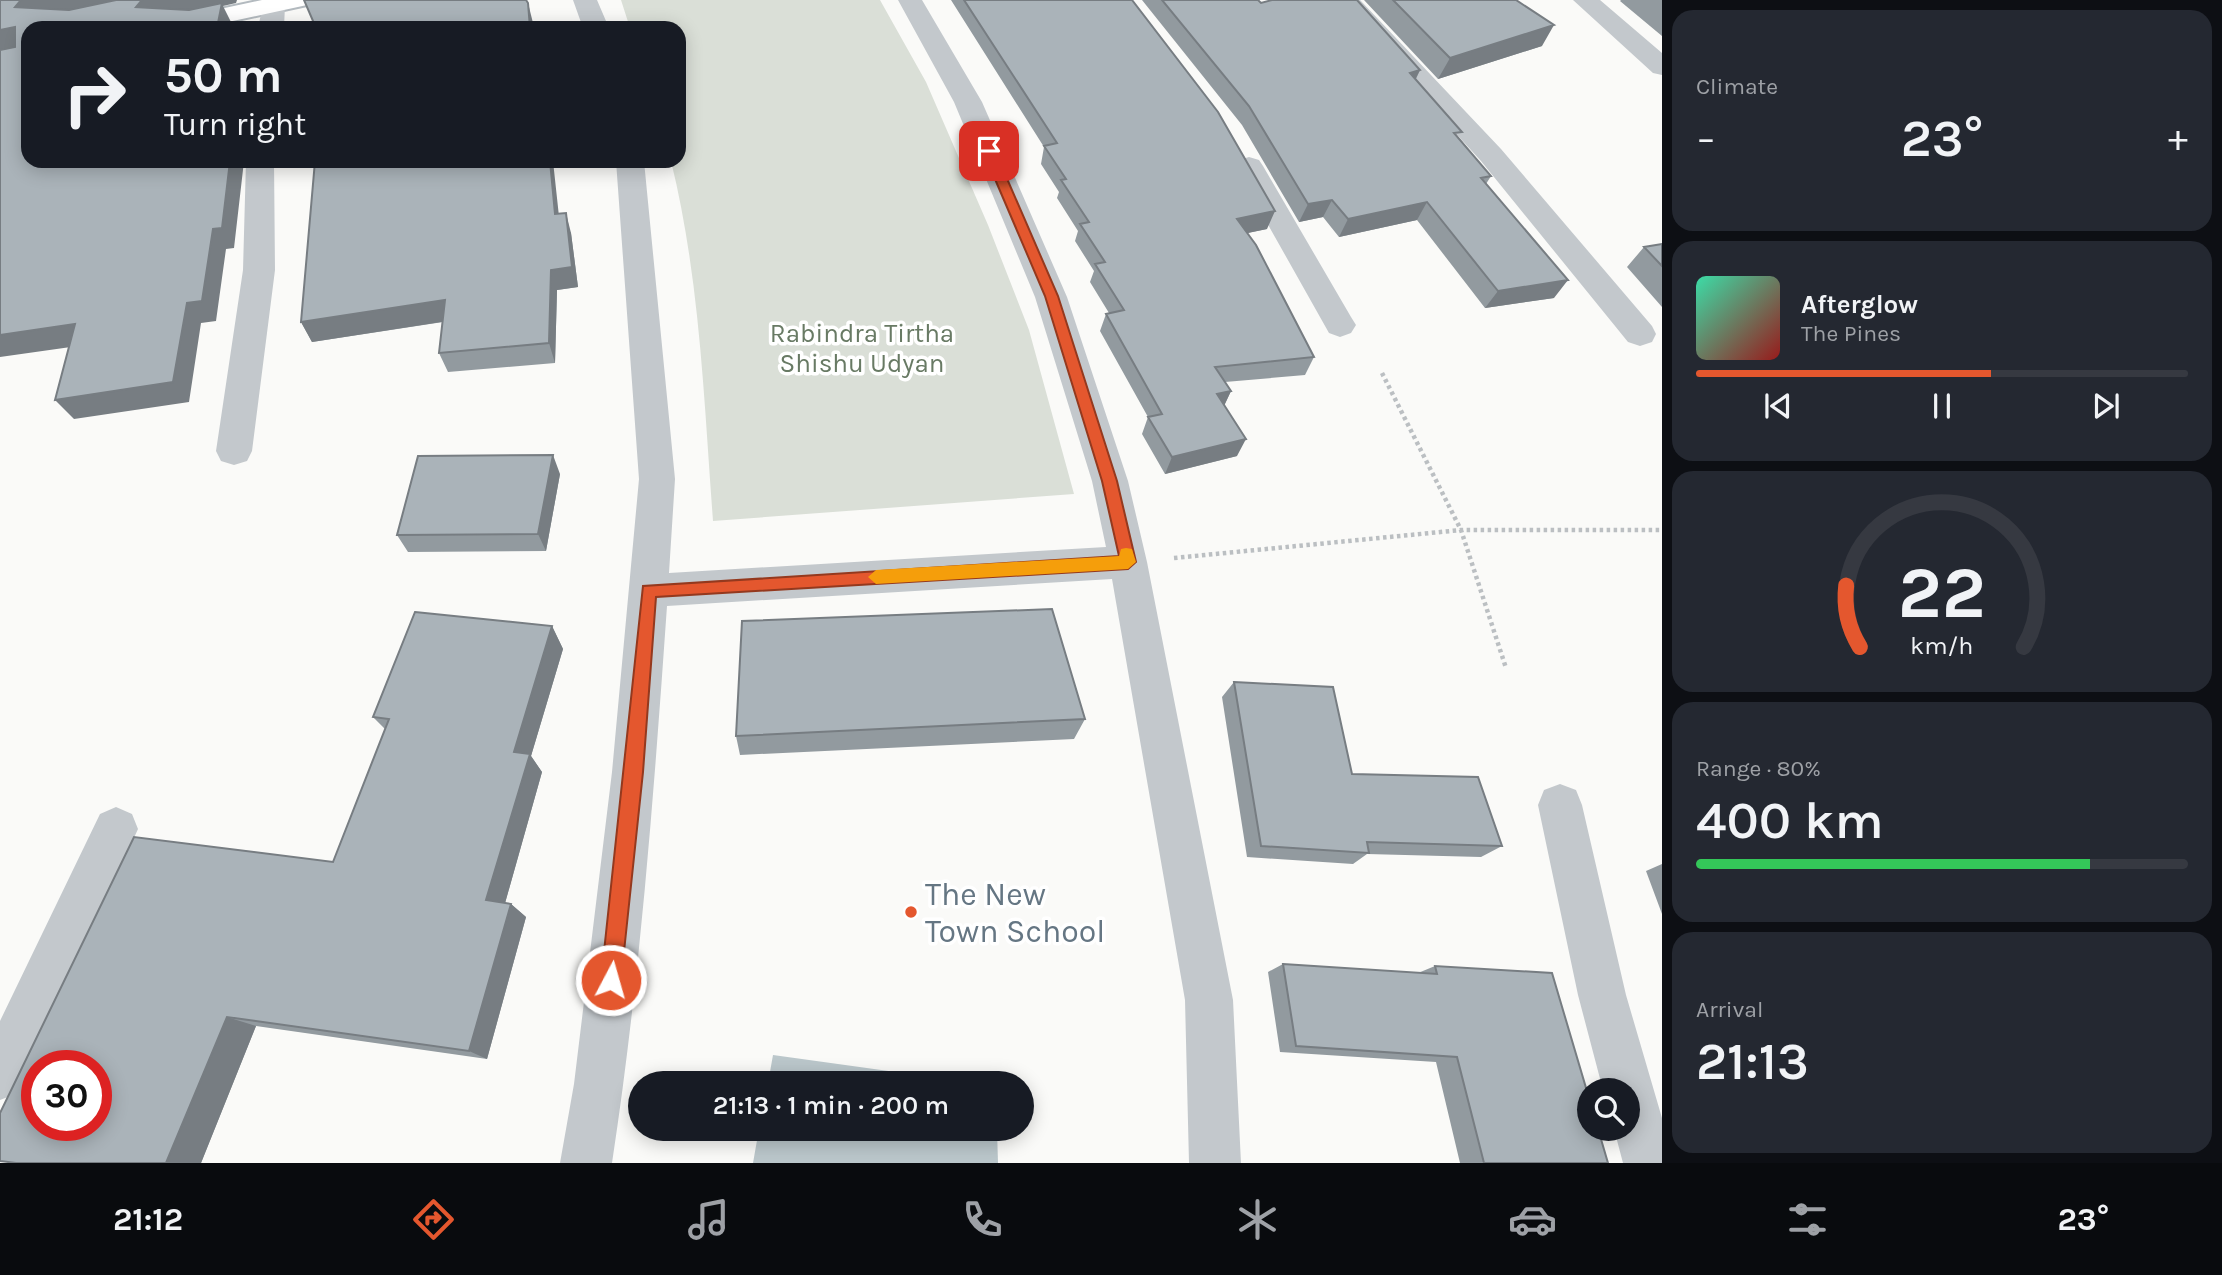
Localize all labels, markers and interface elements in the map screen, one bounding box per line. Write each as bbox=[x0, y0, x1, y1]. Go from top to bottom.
text: 50 m bbox=[164, 47, 282, 104]
icon: right bbox=[49, 49, 140, 140]
text: Climate bbox=[1696, 73, 1778, 100]
text: Turn right bbox=[164, 106, 306, 143]
text: 23° bbox=[1901, 108, 1983, 169]
text: − bbox=[1696, 116, 1716, 161]
text: + bbox=[2168, 116, 2188, 161]
pin bbox=[959, 121, 1019, 181]
icon: arrive bbox=[970, 132, 1008, 170]
text: Afterglow bbox=[1801, 289, 1918, 320]
park label: Rabindra Tirtha Shishu Udyan bbox=[770, 318, 954, 379]
text: The Pines bbox=[1801, 320, 1901, 347]
icon: previous bbox=[1759, 387, 1797, 425]
icon: pause bbox=[1923, 387, 1961, 425]
icon: next bbox=[2087, 387, 2125, 425]
text: 22 bbox=[1898, 551, 1986, 636]
text: km/h bbox=[1910, 631, 1974, 660]
text: Range · 80% bbox=[1696, 755, 1821, 782]
text: 400 km bbox=[1696, 790, 1884, 851]
place label: The New Town School bbox=[925, 876, 1105, 950]
marker: The New Town School bbox=[903, 904, 919, 920]
position arrow bbox=[574, 943, 648, 1017]
text: Arrival bbox=[1696, 996, 1763, 1023]
text: 21:13 bbox=[1696, 1031, 1809, 1092]
speed limit sign: 30 bbox=[21, 1050, 112, 1141]
map controls bbox=[1577, 1078, 1640, 1141]
button: search bbox=[1577, 1078, 1640, 1141]
text: 21:13 · 1 min · 200 m bbox=[713, 1090, 949, 1121]
icon: directions bbox=[409, 1195, 458, 1244]
icon: music bbox=[684, 1195, 733, 1244]
icon: phone bbox=[958, 1195, 1007, 1244]
icon: climate bbox=[1233, 1195, 1282, 1244]
icon: car bbox=[1508, 1195, 1557, 1244]
icon: filters bbox=[1783, 1195, 1832, 1244]
text: 21:12 bbox=[113, 1201, 183, 1238]
text: 23° bbox=[2057, 1201, 2109, 1238]

